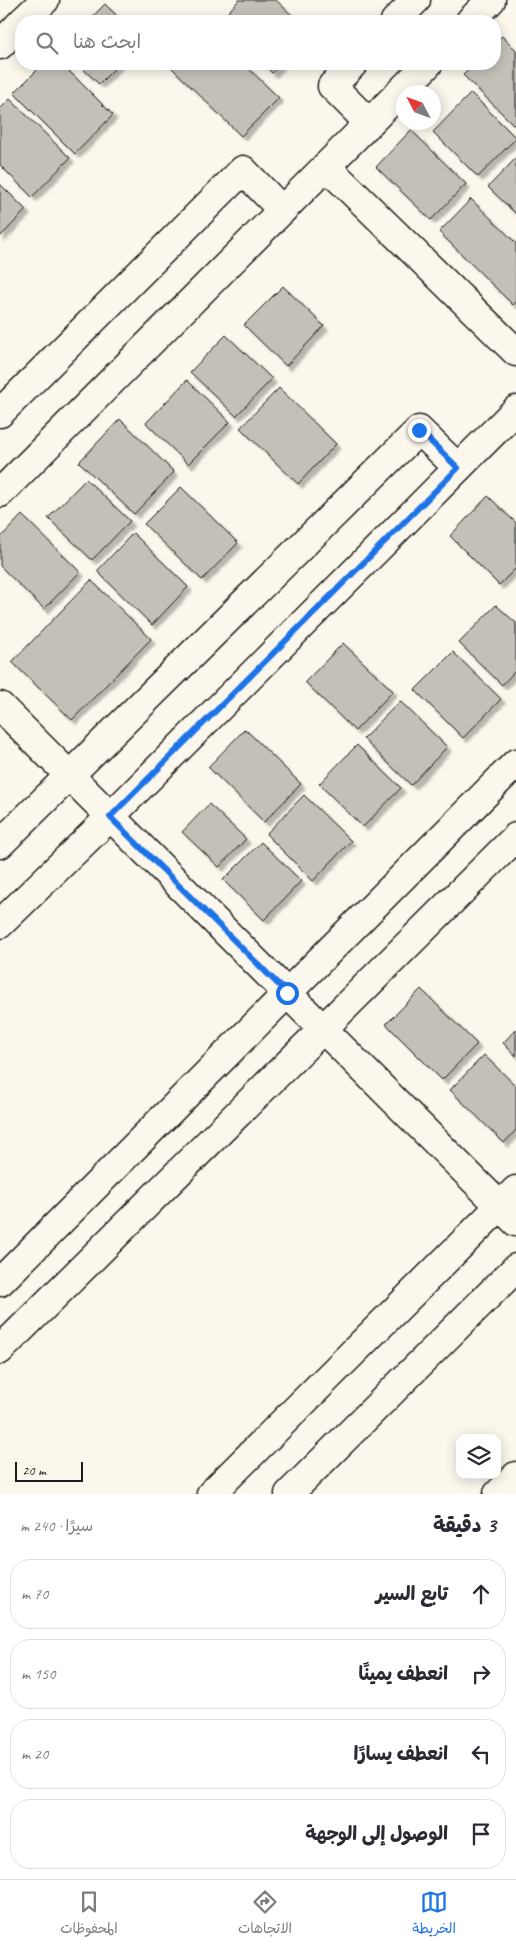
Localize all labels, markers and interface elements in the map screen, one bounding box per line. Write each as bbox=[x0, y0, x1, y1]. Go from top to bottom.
search box bbox=[15, 15, 501, 70]
icon: search bbox=[33, 29, 61, 57]
text: ابحث هنا bbox=[73, 30, 141, 54]
north arrow bbox=[396, 85, 441, 130]
route end bbox=[408, 419, 431, 442]
route start bbox=[276, 982, 299, 1005]
map controls bbox=[456, 1434, 501, 1479]
button: layers bbox=[456, 1434, 501, 1479]
scale bar bbox=[15, 1459, 82, 1482]
text: 20 m bbox=[22, 1462, 46, 1479]
text: 3 دقيقة bbox=[433, 1512, 496, 1538]
text: سيرًا · 240 m bbox=[20, 1516, 93, 1536]
icon: ahead bbox=[467, 1580, 495, 1608]
text: تابع السير bbox=[376, 1582, 448, 1606]
text: 70 m bbox=[21, 1584, 48, 1604]
icon: right bbox=[467, 1660, 495, 1688]
text: انعطف يمينًا bbox=[359, 1662, 448, 1686]
text: 150 m bbox=[21, 1664, 55, 1684]
icon: left bbox=[467, 1740, 495, 1768]
text: انعطف يسارًا bbox=[354, 1742, 448, 1766]
text: 20 m bbox=[21, 1744, 48, 1764]
icon: arrive bbox=[467, 1820, 495, 1848]
text: الوصول إلى الوجهة bbox=[305, 1822, 448, 1846]
tab: المحفوظات bbox=[60, 1888, 118, 1941]
tab: الاتجاهات bbox=[238, 1888, 292, 1941]
tab: الخريطة bbox=[412, 1888, 456, 1941]

